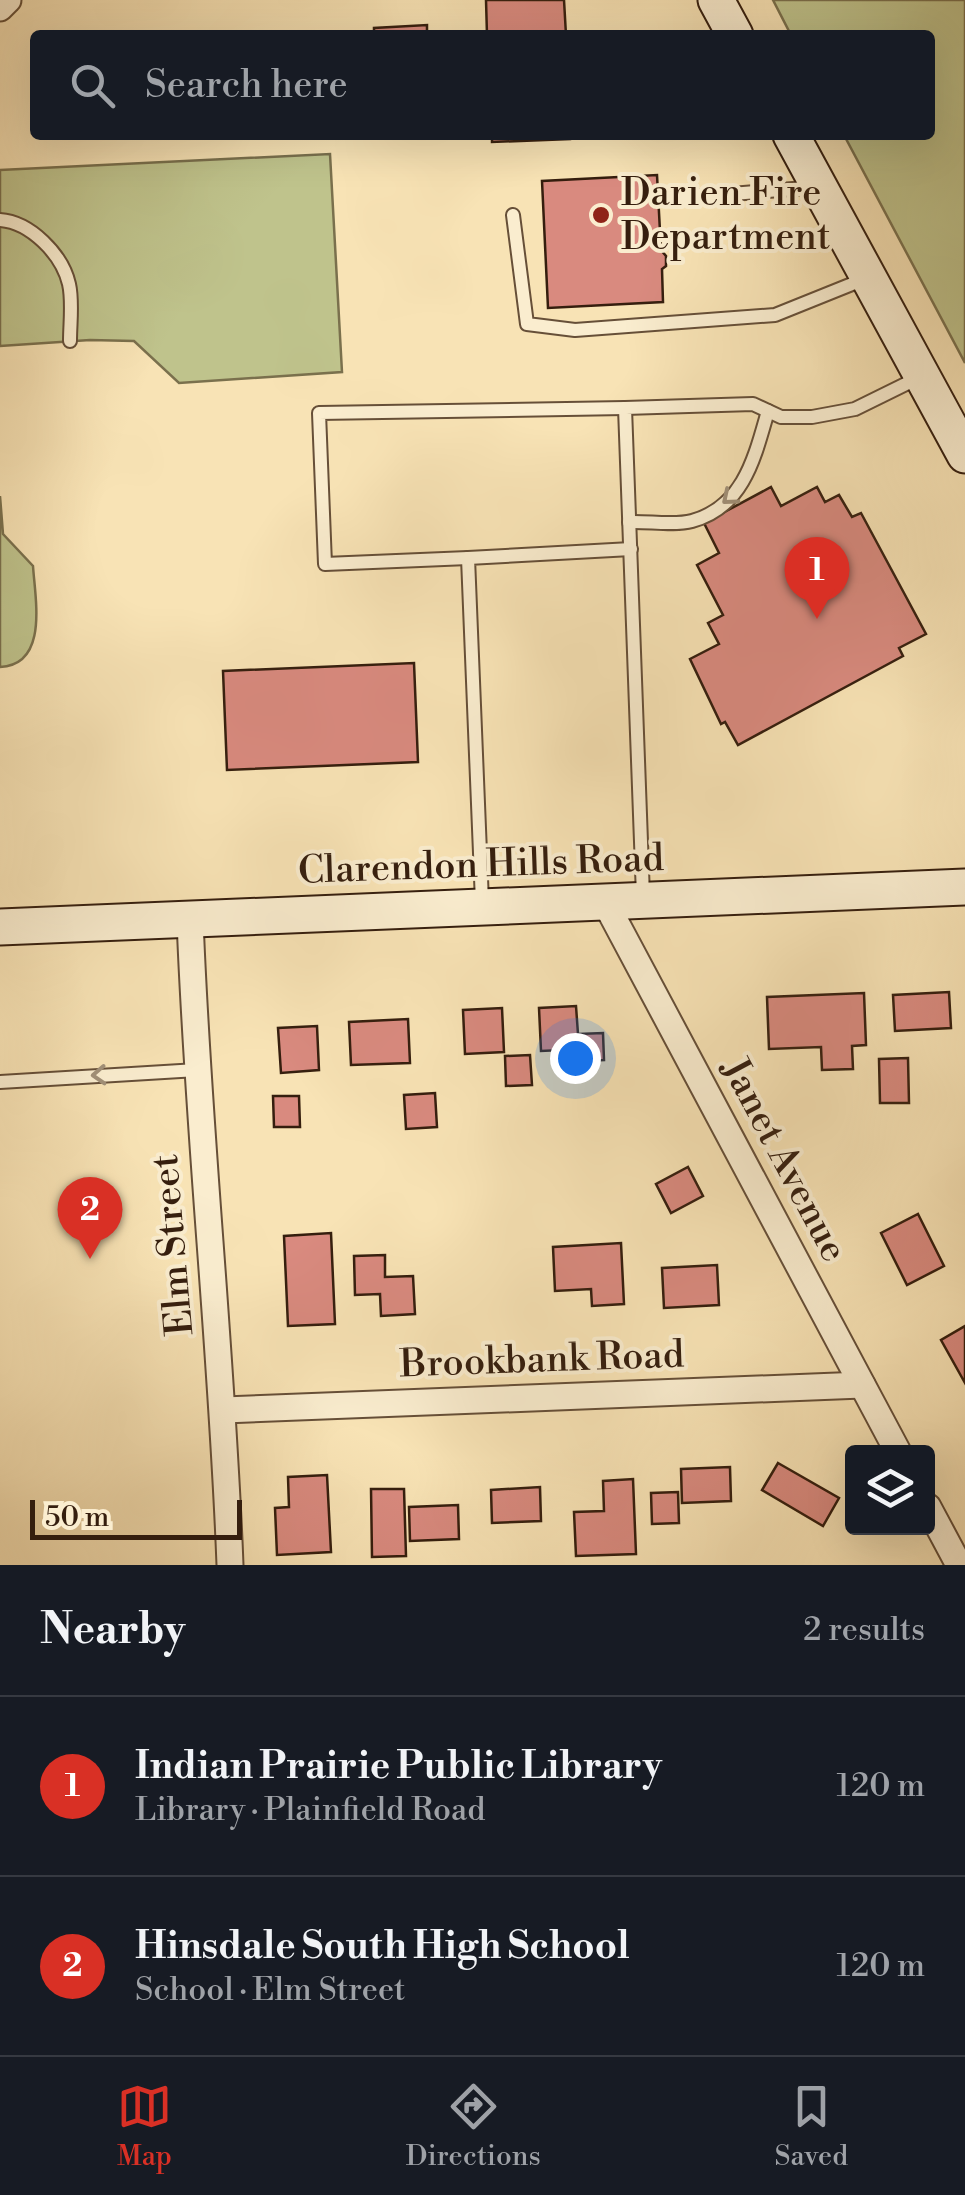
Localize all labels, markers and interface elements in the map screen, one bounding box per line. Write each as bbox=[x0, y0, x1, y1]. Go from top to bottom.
search box bbox=[30, 30, 935, 140]
icon: search bbox=[65, 58, 120, 113]
text: Search here bbox=[145, 62, 348, 109]
place label: Darien Fire Department bbox=[621, 170, 830, 261]
marker: Darien Fire Department bbox=[590, 204, 612, 226]
one-way arrow bbox=[722, 486, 740, 504]
pin: 1 bbox=[784, 536, 850, 619]
street label: Clarendon Hills Road bbox=[297, 835, 665, 895]
your location bbox=[550, 1033, 601, 1084]
street label: Janet Avenue bbox=[710, 1048, 857, 1270]
one-way arrow bbox=[91, 1064, 107, 1085]
street label: Elm Street bbox=[142, 1152, 204, 1338]
pin: 2 bbox=[58, 1176, 122, 1259]
street label: Brookbank Road bbox=[398, 1332, 685, 1388]
map controls bbox=[845, 1445, 935, 1535]
button: layers bbox=[845, 1445, 935, 1535]
scale bar bbox=[30, 1495, 242, 1540]
text: 50 m bbox=[45, 1500, 109, 1535]
text: Nearby bbox=[40, 1604, 185, 1657]
text: 2 results bbox=[803, 1610, 925, 1650]
text: Indian Prairie Public Library bbox=[135, 1743, 662, 1790]
text: 1 bbox=[65, 1766, 80, 1806]
text: 120 m bbox=[836, 1766, 925, 1806]
text: Library · Plainfield Road bbox=[135, 1790, 485, 1830]
text: Hinsdale South High School bbox=[135, 1923, 630, 1970]
text: 2 bbox=[62, 1946, 83, 1986]
text: 120 m bbox=[836, 1946, 925, 1986]
text: School · Elm Street bbox=[135, 1970, 405, 2010]
tab: Map bbox=[117, 2079, 172, 2174]
tab: Directions bbox=[406, 2079, 541, 2174]
tab: Saved bbox=[775, 2079, 848, 2174]

